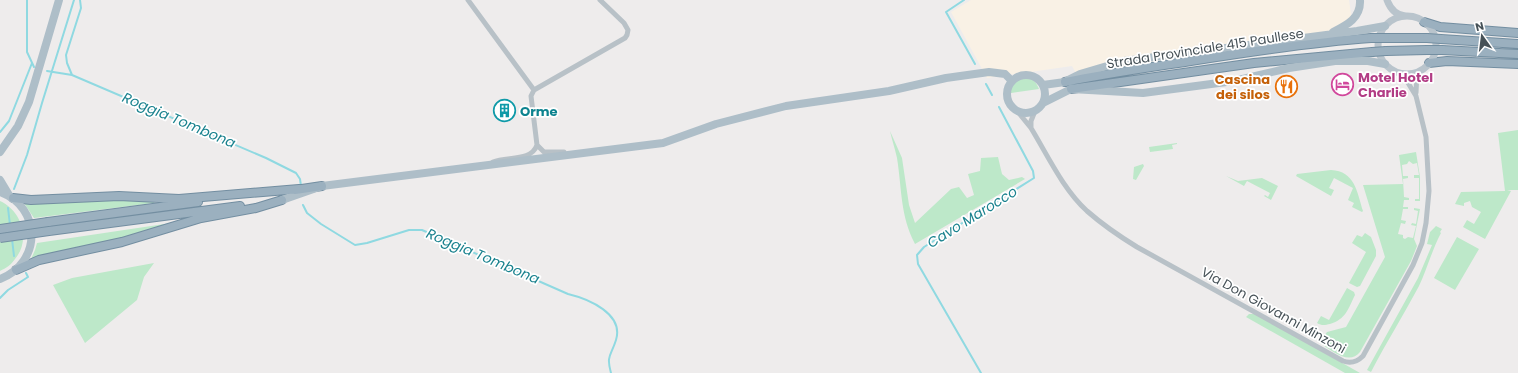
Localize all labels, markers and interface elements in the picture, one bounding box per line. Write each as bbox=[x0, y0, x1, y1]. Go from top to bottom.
north arrow bbox=[1462, 16, 1502, 56]
text: N bbox=[1474, 18, 1486, 35]
street label: Strada Provinciale 415 Paullese bbox=[1105, 24, 1305, 73]
place label: Motel Hotel Charlie bbox=[1358, 68, 1433, 102]
place label: Cascina dei silos bbox=[1215, 70, 1270, 104]
hotel icon: Motel Hotel Charlie bbox=[1330, 71, 1356, 97]
restaurant icon: Cascina dei silos bbox=[1273, 73, 1299, 99]
water label: Roggia Tombona bbox=[119, 87, 239, 153]
building icon: Orme bbox=[492, 98, 518, 124]
place label: Orme bbox=[520, 102, 558, 121]
water label: Cavo Marocco bbox=[923, 181, 1021, 253]
water label: Roggia Tombona bbox=[423, 223, 543, 289]
street label: Via Don Giovanni Minzoni bbox=[1198, 263, 1350, 358]

